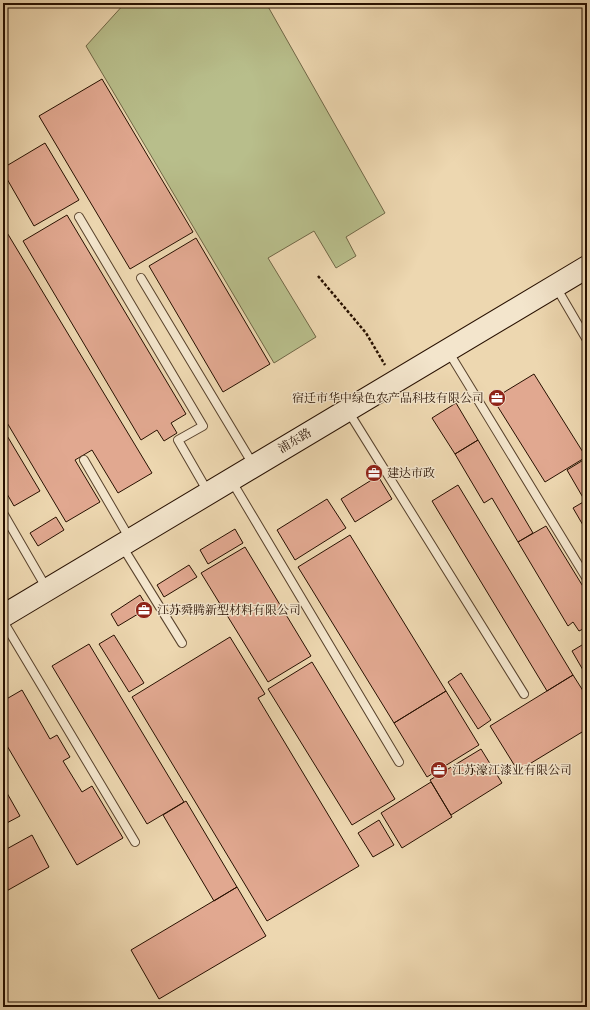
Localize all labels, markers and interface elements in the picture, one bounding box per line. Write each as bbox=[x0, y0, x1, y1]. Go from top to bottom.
office icon: 宿迁市华中绿色农产品科技有限公司 bbox=[487, 388, 507, 408]
place label: 宿迁市华中绿色农产品科技有限公司 bbox=[292, 391, 484, 406]
street label: 浦东路 bbox=[276, 425, 314, 457]
office icon: 建达市政 bbox=[364, 463, 384, 483]
place label: 建达市政 bbox=[387, 466, 435, 481]
office icon: 江苏舜腾新型材料有限公司 bbox=[134, 600, 154, 620]
place label: 江苏舜腾新型材料有限公司 bbox=[157, 603, 301, 618]
office icon: 江苏濠江漆业有限公司 bbox=[429, 760, 449, 780]
place label: 江苏濠江漆业有限公司 bbox=[452, 763, 572, 778]

